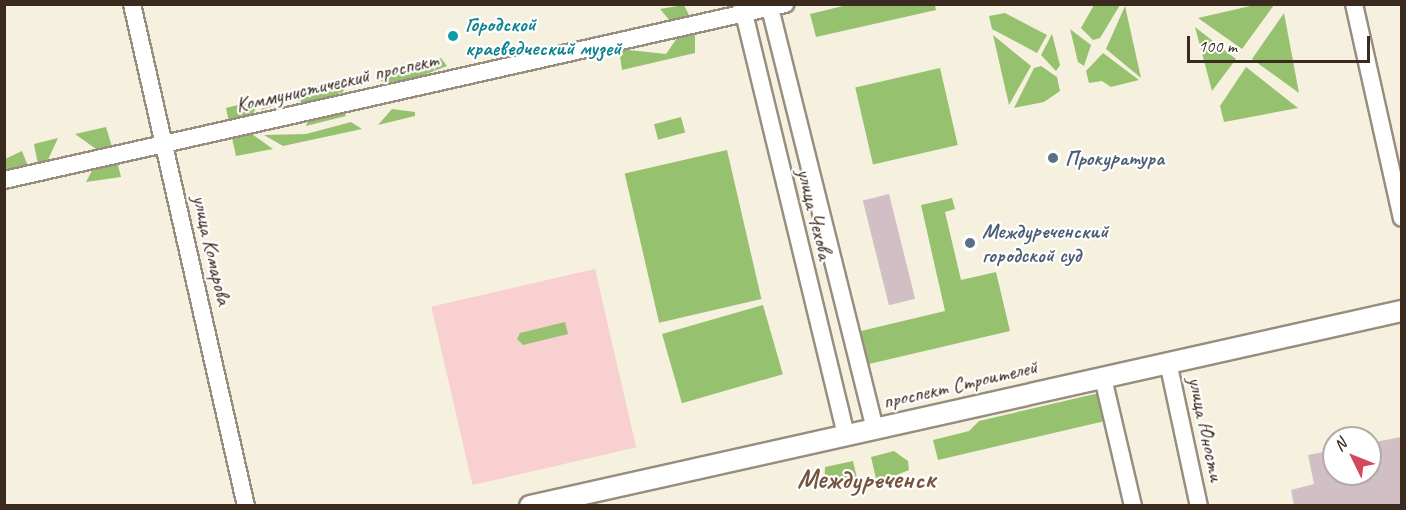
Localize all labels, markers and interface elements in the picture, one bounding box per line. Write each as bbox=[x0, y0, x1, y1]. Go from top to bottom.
place label: Городской краеведческий музей bbox=[465, 11, 621, 61]
scale bar bbox=[1190, 24, 1373, 62]
marker: Городской краеведческий музей bbox=[446, 29, 460, 43]
text: 100 m bbox=[1198, 35, 1237, 57]
street label: Коммунистический проспект bbox=[233, 46, 441, 118]
place label: Прокуратура bbox=[1065, 145, 1164, 171]
marker: Прокуратура bbox=[1046, 151, 1060, 165]
street label: улица Чехова bbox=[792, 166, 838, 262]
street label: улица Комарова bbox=[187, 192, 237, 308]
place label: Междуреченский городской суд bbox=[982, 218, 1108, 268]
marker: Междуреченский городской суд bbox=[963, 236, 977, 250]
street label: проспект Строителей bbox=[880, 354, 1040, 414]
street label: улица Юности bbox=[1183, 375, 1229, 483]
north arrow bbox=[1322, 426, 1382, 486]
text: N bbox=[1330, 435, 1351, 456]
district label: Междуреченск bbox=[797, 464, 935, 496]

